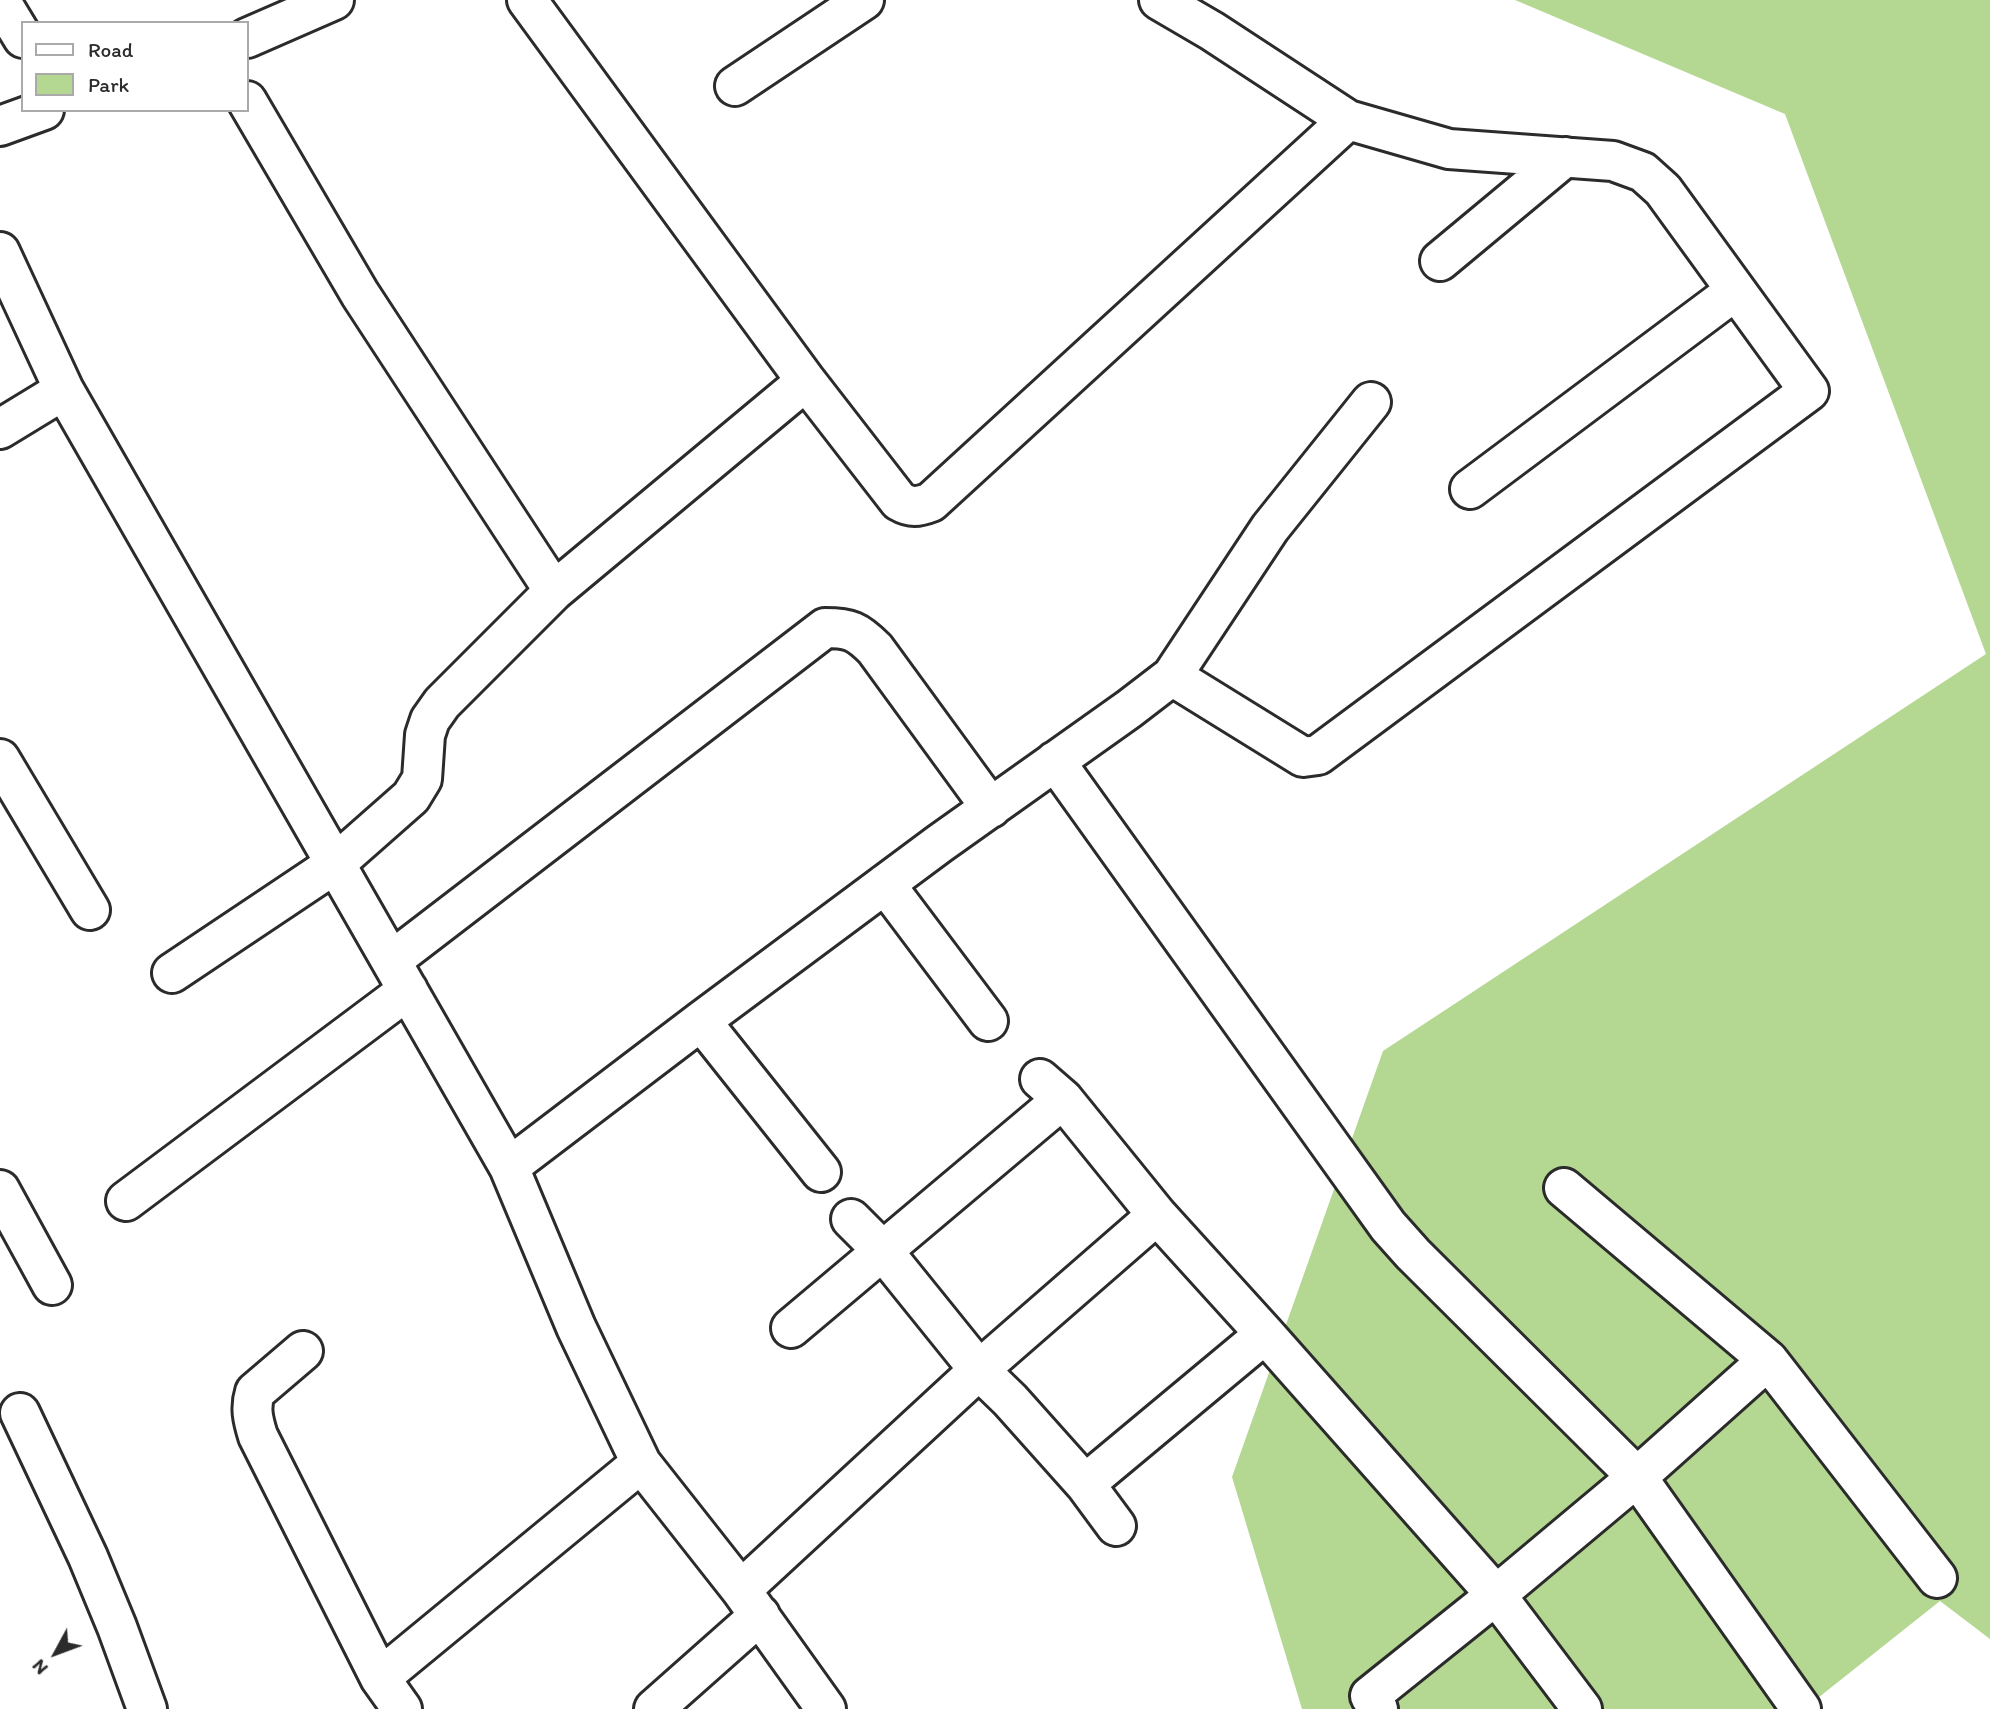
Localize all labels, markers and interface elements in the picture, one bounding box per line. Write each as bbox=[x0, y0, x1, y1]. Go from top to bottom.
legend bbox=[21, 21, 248, 112]
text: Road bbox=[88, 37, 133, 62]
text: Park bbox=[88, 72, 129, 97]
north arrow bbox=[21, 1618, 91, 1688]
text: N bbox=[27, 1655, 53, 1679]

